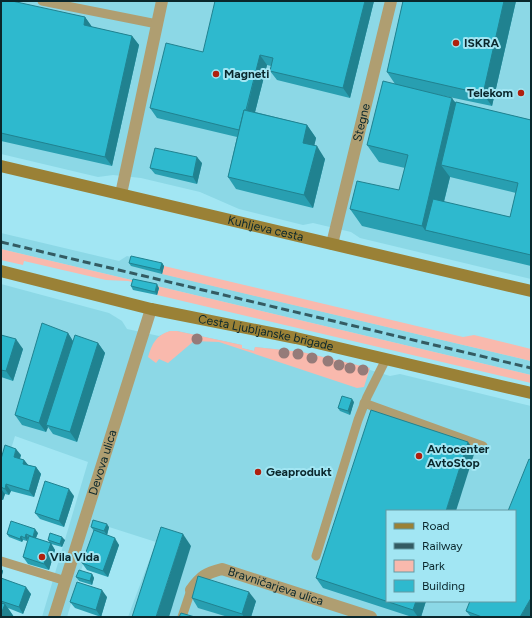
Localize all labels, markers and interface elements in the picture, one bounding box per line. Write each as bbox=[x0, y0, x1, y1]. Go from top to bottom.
place label: ISKRA bbox=[464, 36, 500, 50]
marker: ISKRA bbox=[451, 38, 461, 48]
place label: Magneti bbox=[224, 67, 269, 81]
marker: Magneti bbox=[211, 69, 221, 79]
place label: Telekom bbox=[467, 86, 513, 100]
marker: Telekom bbox=[516, 88, 526, 98]
street label: Stegne bbox=[350, 102, 373, 143]
street label: Kuhljeva cesta bbox=[226, 213, 305, 244]
street label: Cesta Ljubljanske brigade bbox=[197, 312, 335, 354]
street label: Devova ulica bbox=[86, 428, 119, 497]
place label: Avtocenter AvtoStop bbox=[427, 442, 490, 470]
marker: Avtocenter AvtoStop bbox=[414, 451, 424, 461]
place label: Geaprodukt bbox=[266, 465, 332, 479]
marker: Geaprodukt bbox=[253, 467, 263, 477]
legend bbox=[386, 510, 516, 602]
text: Road bbox=[422, 519, 450, 533]
text: Railway bbox=[422, 539, 463, 553]
place label: Vila Vida bbox=[50, 550, 99, 564]
marker: Vila Vida bbox=[37, 552, 47, 562]
text: Park bbox=[422, 559, 445, 573]
street label: Bravničarjeva ulica bbox=[226, 564, 325, 608]
text: Building bbox=[422, 579, 465, 593]

